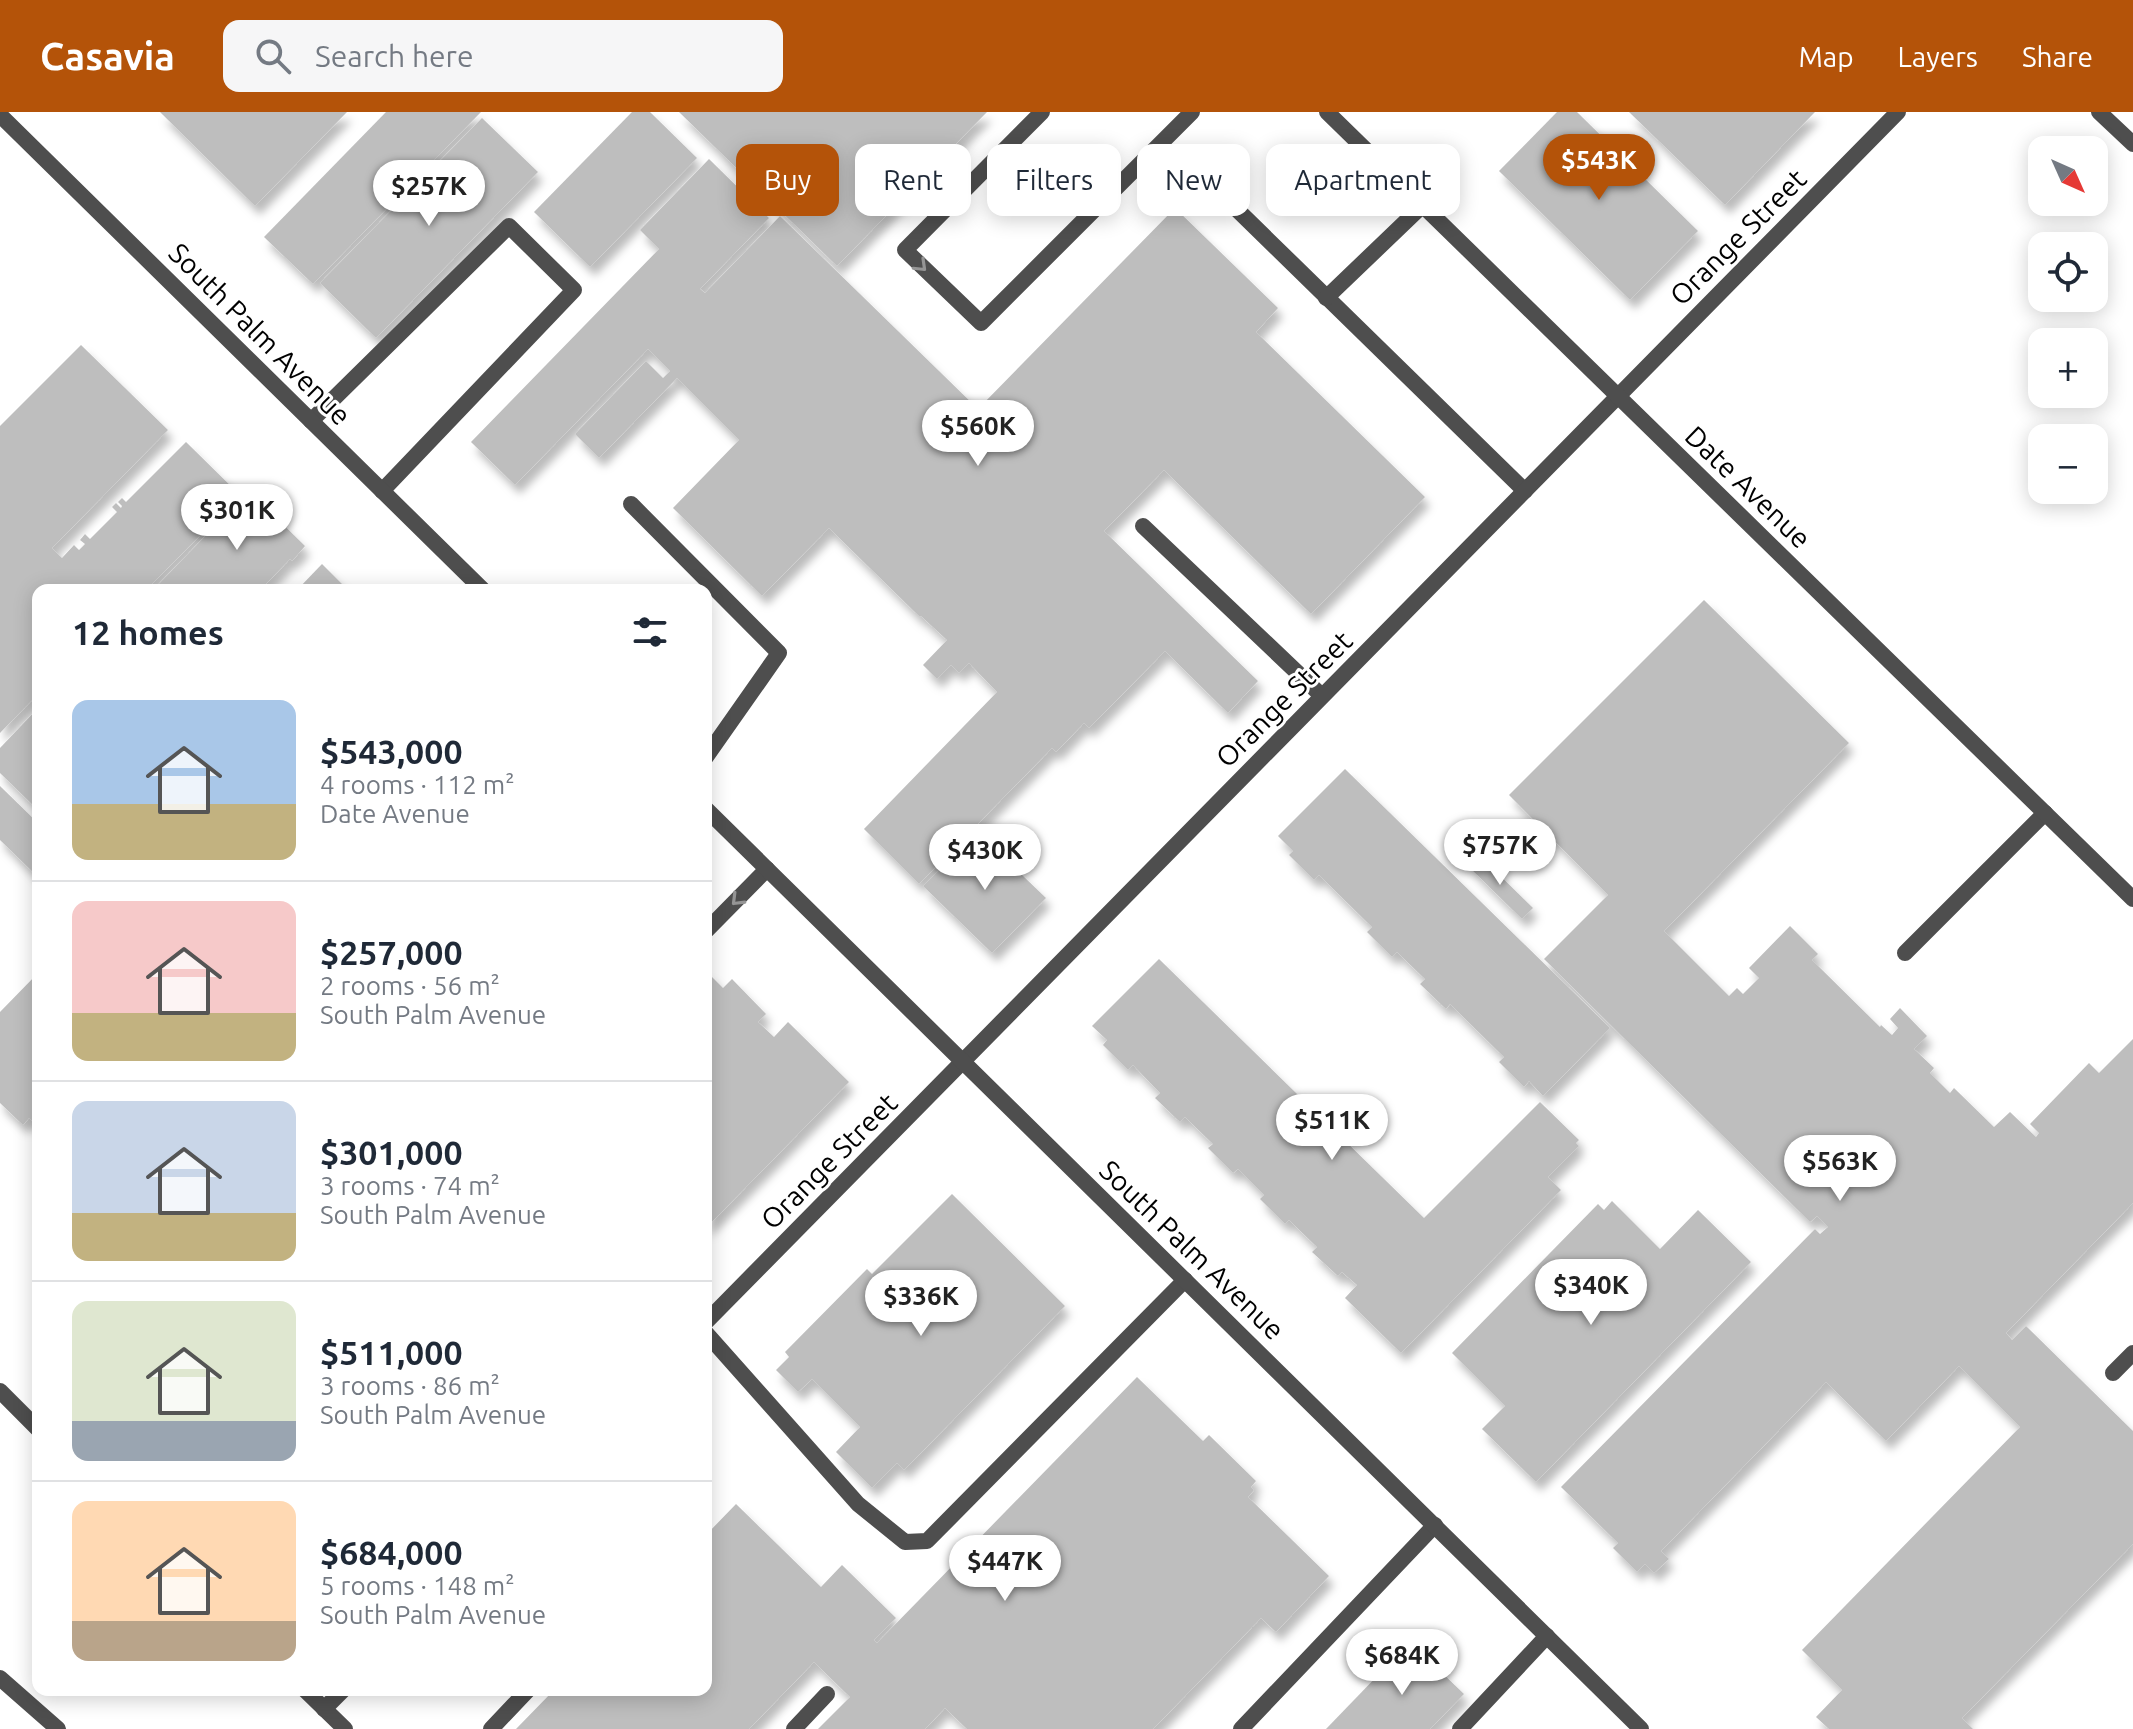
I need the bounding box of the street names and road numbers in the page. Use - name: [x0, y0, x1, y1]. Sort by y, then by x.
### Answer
- street label: Orange Street: [1663, 162, 1812, 311]
- street label: South Palm Avenue: [163, 237, 357, 431]
- street label: Date Avenue: [1680, 419, 1817, 554]
- street label: Orange Street: [1209, 624, 1358, 773]
- street label: Orange Street: [754, 1086, 903, 1235]
- street label: South Palm Avenue: [1094, 1154, 1291, 1345]

